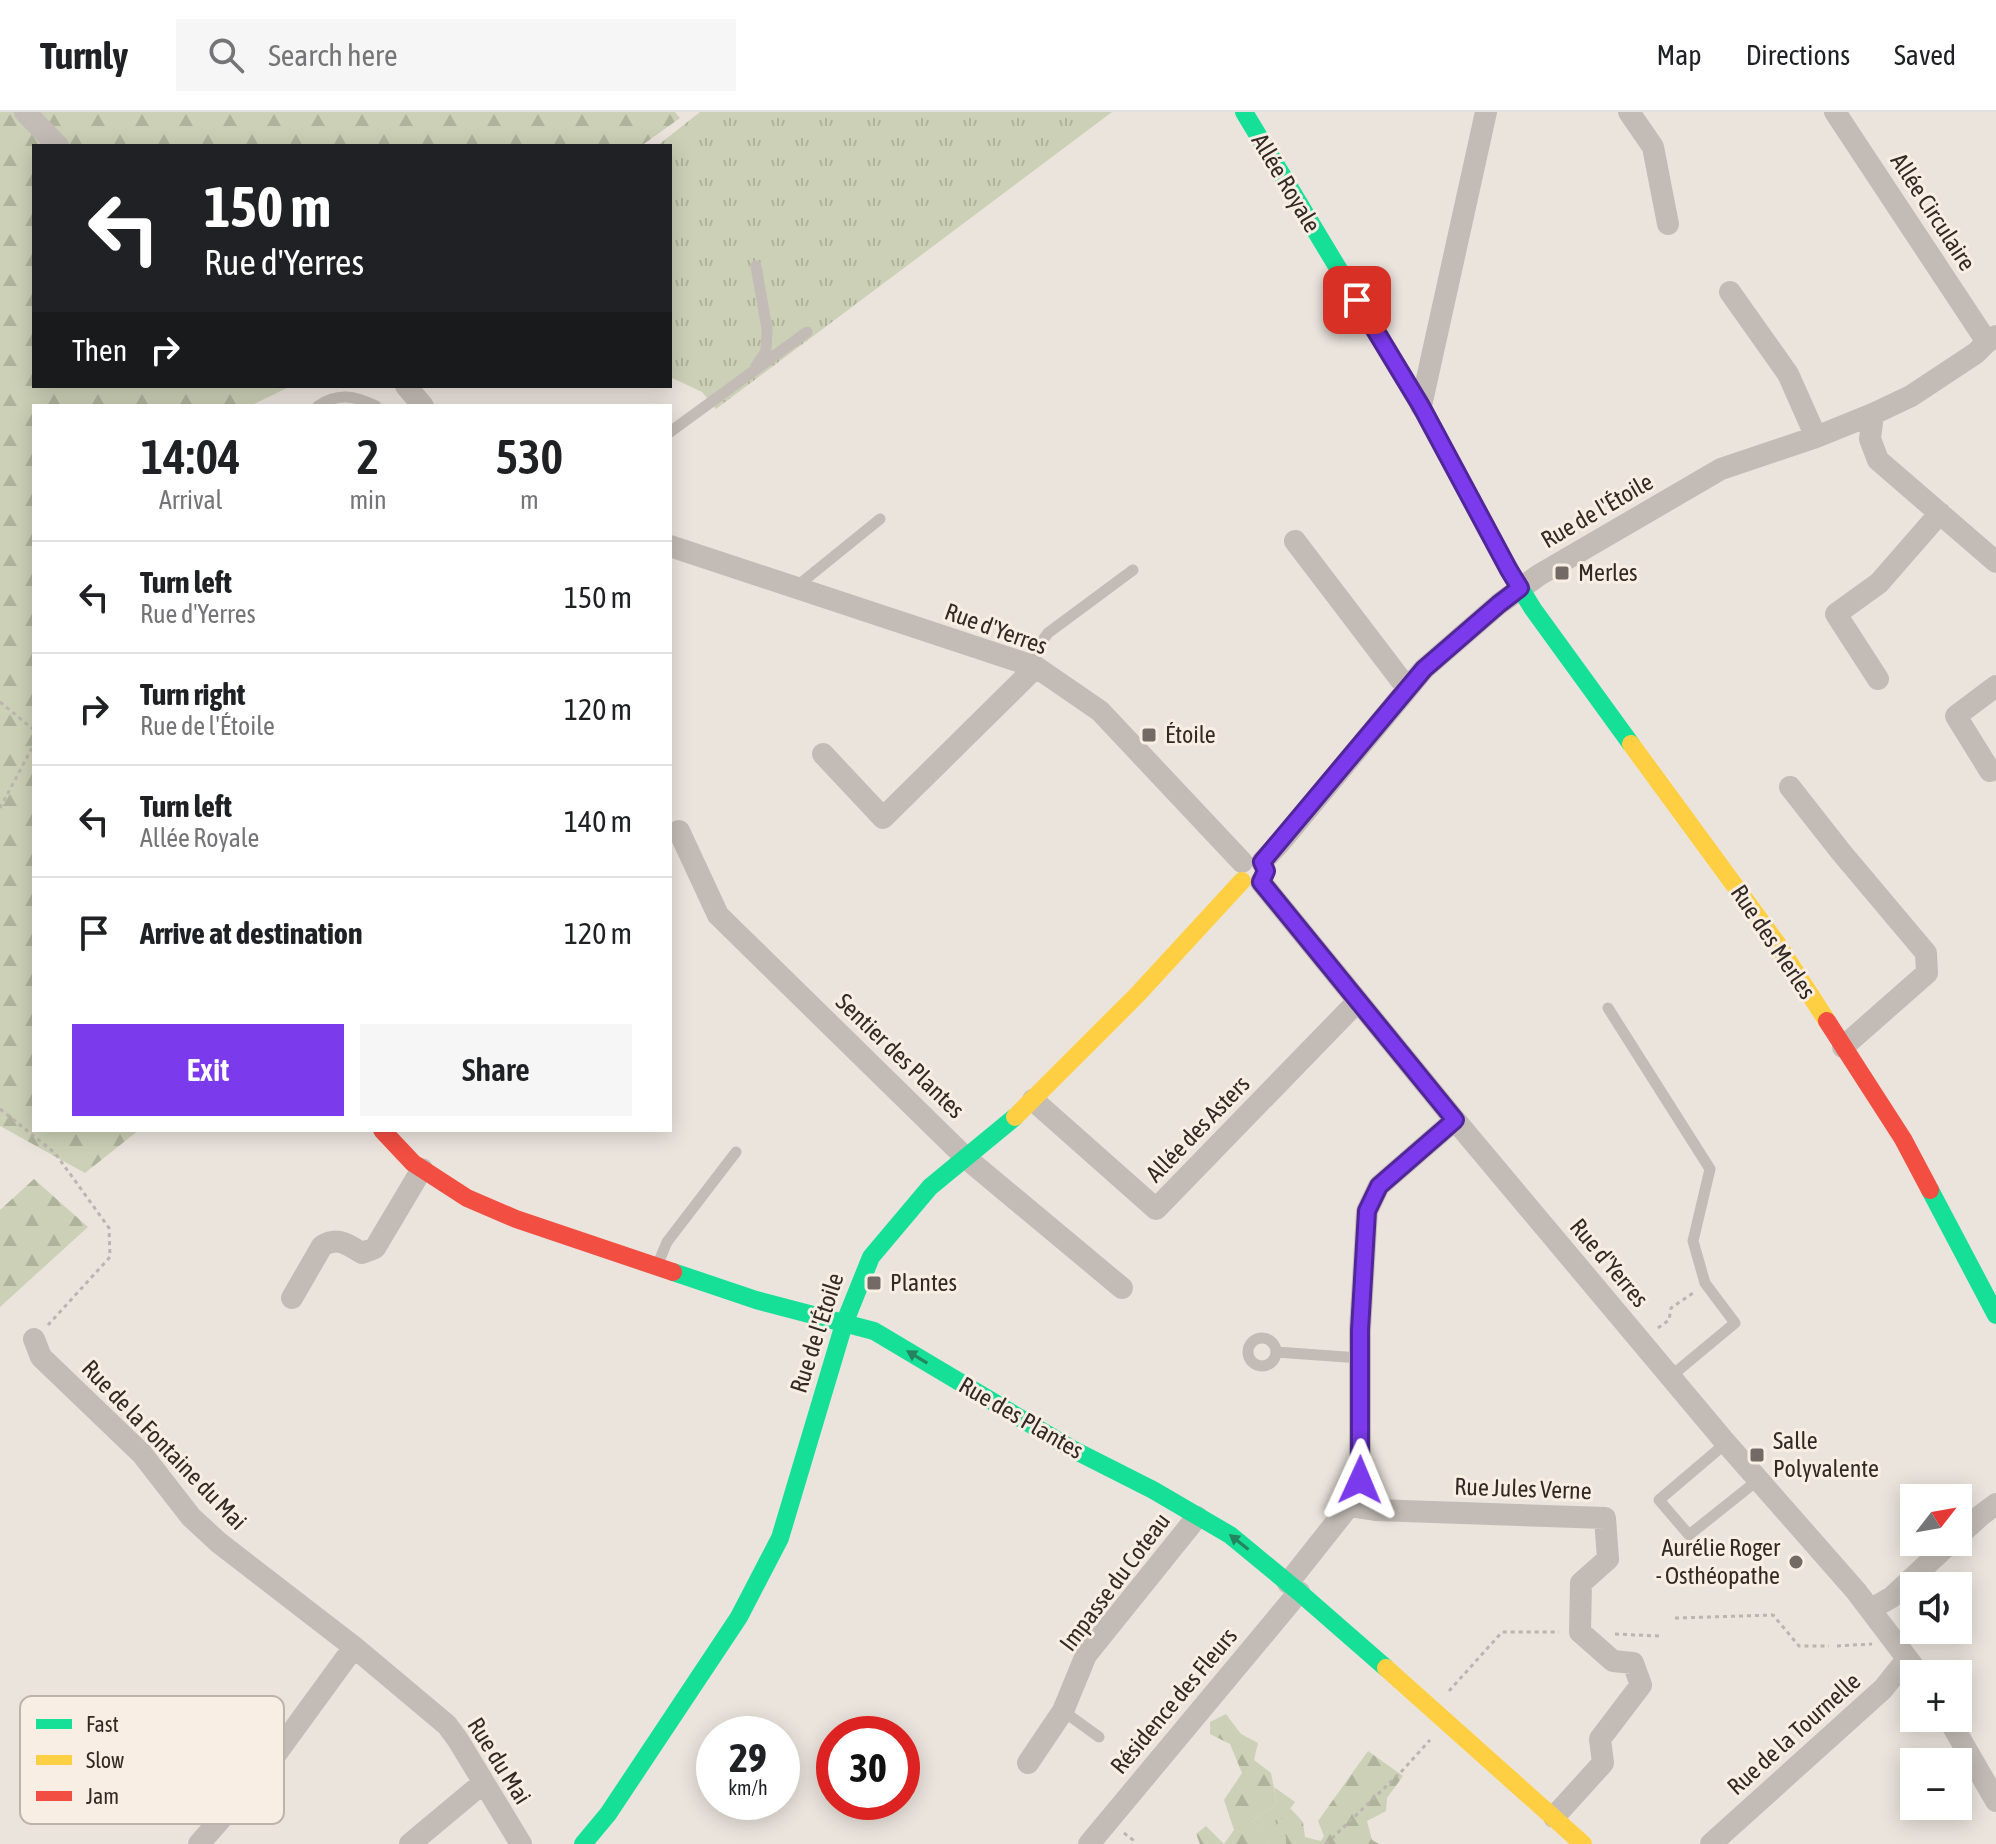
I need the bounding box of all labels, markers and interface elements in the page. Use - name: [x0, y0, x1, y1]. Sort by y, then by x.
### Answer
- search box: [176, 19, 736, 91]
- icon: search: [204, 33, 248, 77]
- text: Turnly: [40, 34, 128, 77]
- text: Search here: [268, 38, 398, 72]
- text: Map: [1657, 39, 1702, 71]
- text: Directions: [1746, 39, 1850, 71]
- text: Saved: [1894, 39, 1956, 71]
- street label: Allée Royale: [1247, 129, 1326, 237]
- street label: Allée Circulaire: [1886, 148, 1981, 275]
- text: 150 m: [204, 175, 331, 239]
- icon: left: [72, 176, 176, 280]
- text: Rue d'Yerres: [204, 241, 364, 283]
- pin: [1323, 266, 1391, 334]
- icon: arrive: [1335, 278, 1379, 322]
- icon: right: [143, 328, 187, 372]
- text: Then: [72, 333, 127, 367]
- text: 14:04: [141, 429, 241, 484]
- text: 2: [357, 429, 379, 484]
- text: 530: [496, 429, 563, 484]
- street label: Rue de l'Étoile: [1536, 468, 1657, 553]
- text: Arrival: [159, 485, 222, 515]
- text: min: [349, 485, 387, 515]
- text: m: [520, 485, 539, 515]
- place label: Merles: [1578, 559, 1638, 586]
- marker: Merles: [1553, 564, 1571, 582]
- text: Turn left: [140, 565, 232, 599]
- icon: left: [72, 575, 116, 619]
- text: 150 m: [564, 580, 632, 614]
- street label: Rue d'Yerres: [941, 598, 1051, 659]
- text: Rue d'Yerres: [140, 599, 256, 629]
- text: Turn right: [140, 677, 246, 711]
- icon: right: [72, 687, 116, 731]
- text: 120 m: [564, 692, 632, 726]
- text: Rue de l'Étoile: [140, 711, 275, 741]
- place label: Étoile: [1165, 721, 1216, 748]
- marker: Étoile: [1140, 726, 1158, 744]
- text: Turn left: [140, 789, 232, 823]
- icon: left: [72, 799, 116, 843]
- text: 140 m: [564, 804, 632, 838]
- text: Allée Royale: [140, 823, 259, 853]
- street label: Rue des Merles: [1725, 880, 1821, 1004]
- icon: arrive: [72, 911, 116, 955]
- text: Arrive at destination: [140, 916, 362, 950]
- text: 120 m: [564, 916, 632, 950]
- street label: Sentier des Plantes: [831, 988, 970, 1123]
- button: Exit: [72, 1024, 344, 1116]
- button: Share: [360, 1024, 632, 1116]
- street label: Allée des Asters: [1140, 1070, 1255, 1187]
- street label: Rue d'Yerres: [1565, 1213, 1654, 1312]
- place label: Plantes: [890, 1269, 957, 1296]
- street label: Rue de l'Étoile: [784, 1270, 849, 1396]
- marker: Plantes: [865, 1274, 883, 1292]
- one-way arrow: [906, 1350, 928, 1364]
- street label: Rue de la Fontaine du Mai: [77, 1354, 252, 1535]
- street label: Rue des Plantes: [954, 1371, 1088, 1464]
- place label: Salle Polyvalente: [1773, 1427, 1879, 1482]
- position arrow: [1318, 1438, 1402, 1522]
- marker: Salle Polyvalente: [1748, 1446, 1766, 1464]
- street label: Rue Jules Verne: [1454, 1473, 1592, 1504]
- north arrow: [1900, 1484, 1972, 1556]
- map controls: [1900, 1484, 1972, 1820]
- street label: Impasse du Coteau: [1054, 1507, 1175, 1656]
- place label: Aurélie Roger - Osthéopathe: [1656, 1534, 1781, 1589]
- one-way arrow: [1229, 1535, 1249, 1551]
- marker: Aurélie Roger - Osthéopathe: [1787, 1553, 1805, 1571]
- button: sound: [1900, 1572, 1972, 1644]
- street label: Résidence des Fleurs: [1105, 1622, 1242, 1779]
- button: +: [1900, 1660, 1972, 1732]
- street label: Rue de la Tournelle: [1722, 1667, 1866, 1800]
- legend: [20, 1696, 284, 1824]
- text: Fast: [86, 1711, 119, 1737]
- street label: Rue du Mai: [462, 1713, 537, 1809]
- speed limit sign: 30: [816, 1716, 920, 1820]
- text: 29: [729, 1735, 767, 1780]
- text: Slow: [86, 1747, 124, 1773]
- button: −: [1900, 1748, 1972, 1820]
- text: km/h: [728, 1776, 768, 1799]
- text: Jam: [86, 1783, 119, 1809]

